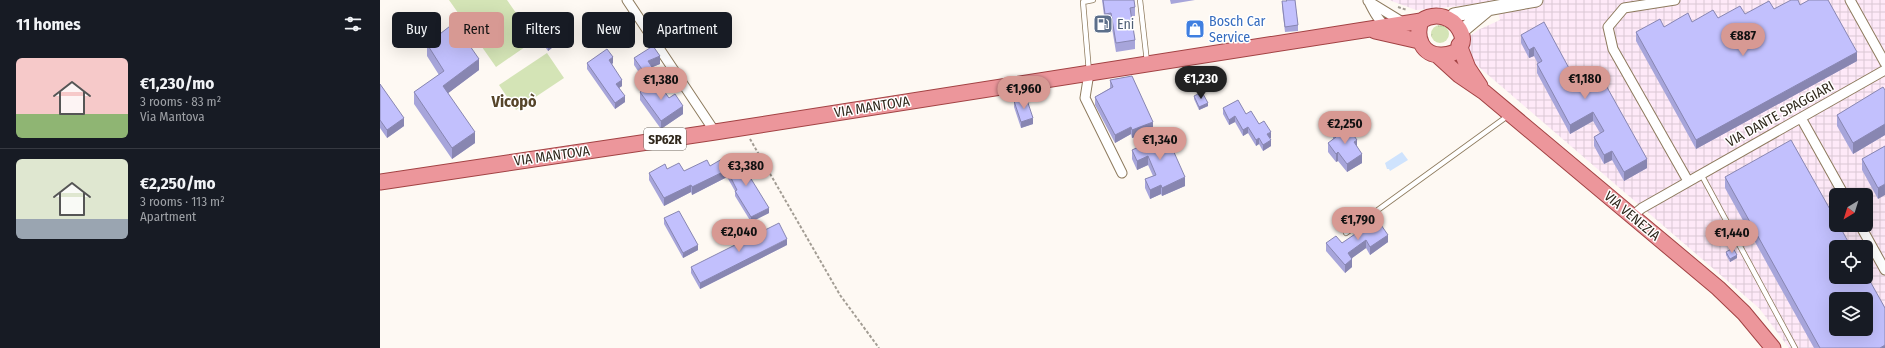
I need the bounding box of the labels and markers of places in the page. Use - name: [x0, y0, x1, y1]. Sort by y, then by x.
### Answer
- fuel station icon: Eni: [1092, 13, 1114, 35]
- place label: Bosch Car Service: [1209, 13, 1265, 46]
- place label: Eni: [1117, 16, 1134, 33]
- shop icon: Bosch Car Service: [1184, 18, 1206, 40]
- pin: €887: [1719, 23, 1767, 57]
- pin: €1,230: [1168, 66, 1234, 100]
- pin: €1,180: [1552, 66, 1618, 100]
- pin: €1,380: [628, 67, 694, 101]
- pin: €1,960: [991, 76, 1057, 110]
- pin: €2,250: [1312, 111, 1378, 145]
- pin: €1,340: [1127, 127, 1193, 161]
- pin: €3,380: [713, 153, 779, 187]
- pin: €1,790: [1325, 207, 1391, 241]
- pin: €2,040: [706, 219, 772, 253]
- pin: €1,440: [1699, 220, 1765, 254]

